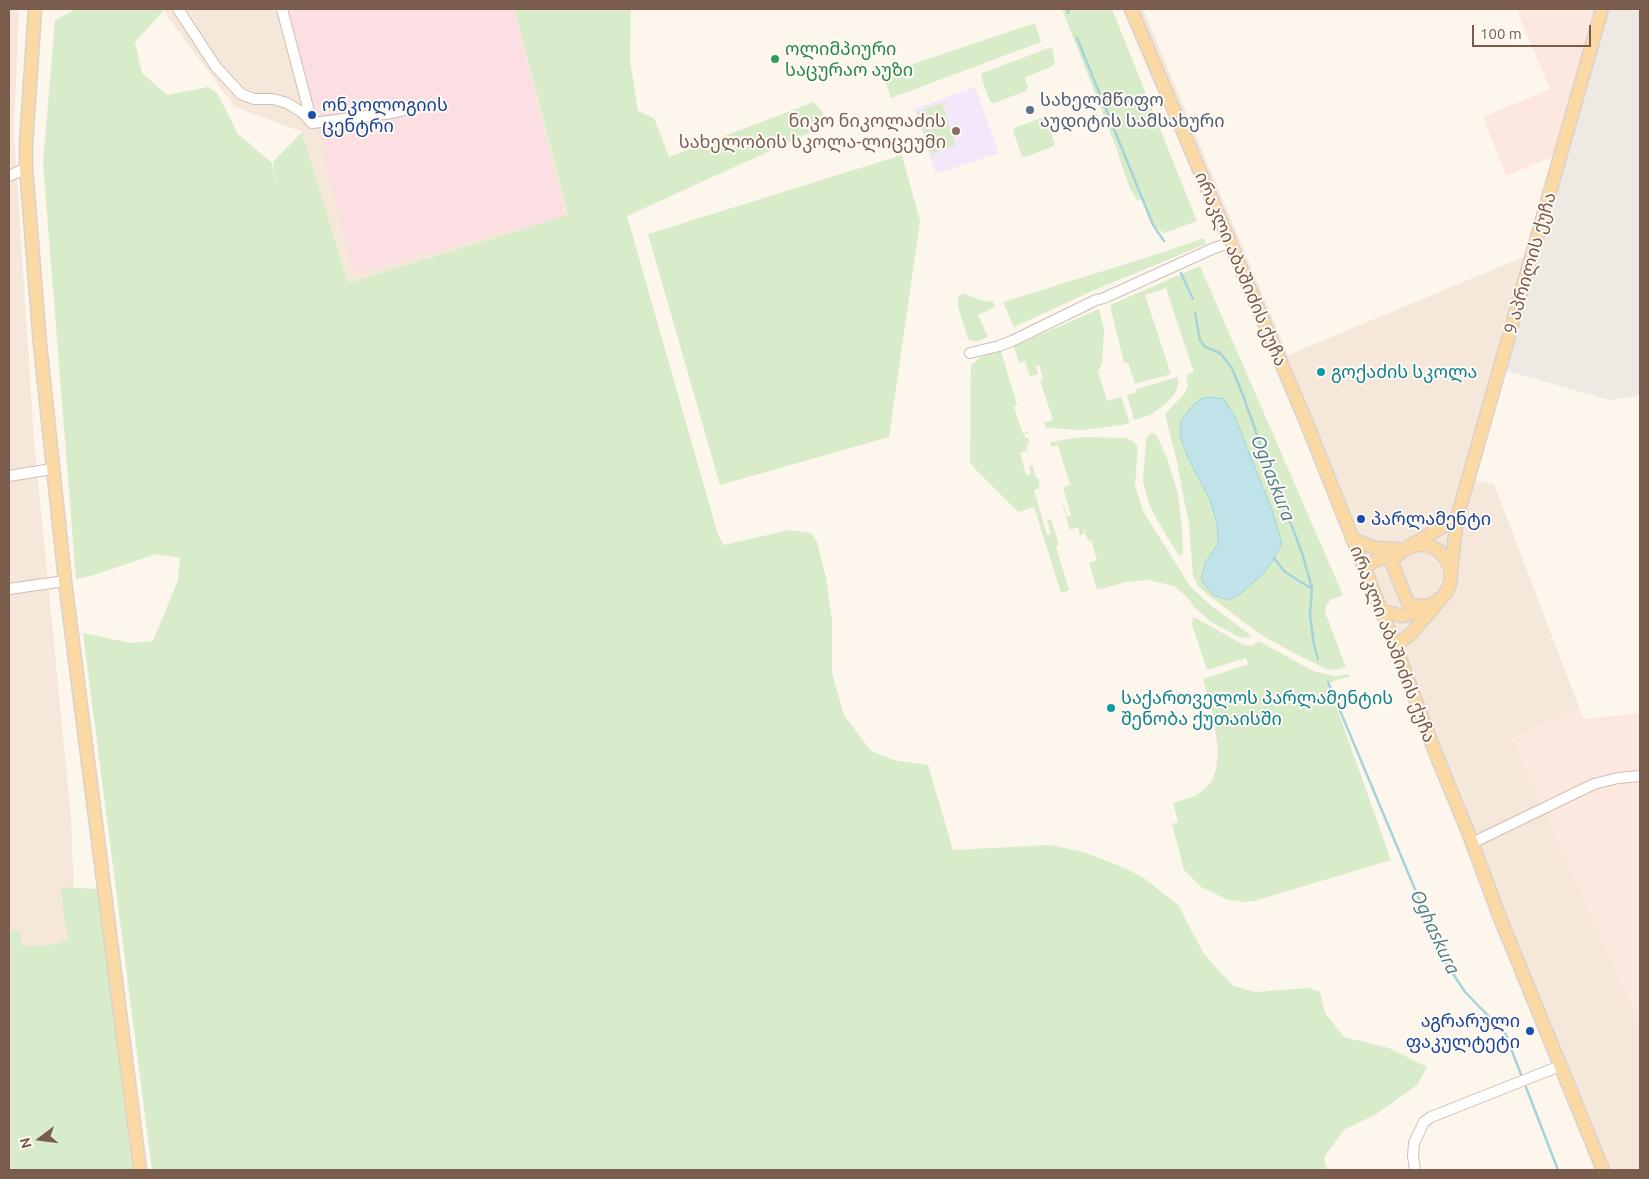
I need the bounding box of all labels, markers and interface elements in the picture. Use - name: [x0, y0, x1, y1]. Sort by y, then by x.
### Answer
- scale bar: [1474, 15, 1593, 47]
- text: 100 m: [1480, 25, 1522, 42]
- place label: ოლიმპიური საცურაო აუზი: [785, 38, 913, 80]
- marker: ოლიმპიური საცურაო აუზი: [769, 53, 781, 65]
- place label: სახელმწიფო აუდიტის სამსახური: [1040, 89, 1225, 132]
- place label: ონკოლოგიის ცენტრი: [322, 94, 448, 136]
- marker: სახელმწიფო აუდიტის სამსახური: [1024, 104, 1036, 116]
- marker: ონკოლოგიის ცენტრი: [306, 109, 318, 121]
- place label: ნიკო ნიკოლაძის სახელობის სკოლა-ლიცეუმი: [679, 110, 946, 152]
- marker: ნიკო ნიკოლაძის სახელობის სკოლა-ლიცეუმი: [950, 125, 962, 137]
- street label: ირაკლი აბაშიძის ქუჩა: [1190, 169, 1292, 369]
- street label: 9 აპრილის ქუჩა: [1499, 190, 1561, 336]
- place label: გოქაძის სკოლა: [1331, 361, 1477, 383]
- marker: გოქაძის სკოლა: [1315, 366, 1327, 378]
- water label: Oghaskura: [1246, 432, 1300, 524]
- place label: პარლამენტი: [1371, 508, 1491, 530]
- marker: პარლამენტი: [1355, 513, 1367, 525]
- street label: ირაკლი აბაშიძის ქუჩა: [1345, 543, 1441, 745]
- place label: საქართველოს პარლამენტის შენობა ქუთაისში: [1121, 687, 1393, 730]
- marker: საქართველოს პარლამენტის შენობა ქუთაისში: [1105, 702, 1117, 714]
- water label: Oghaskura: [1405, 886, 1465, 978]
- place label: აგრარული ფაკულტეტი: [1406, 1010, 1520, 1052]
- marker: აგრარული ფაკულტეტი: [1524, 1025, 1536, 1037]
- north arrow: [15, 1114, 65, 1164]
- text: N: [16, 1136, 35, 1150]

